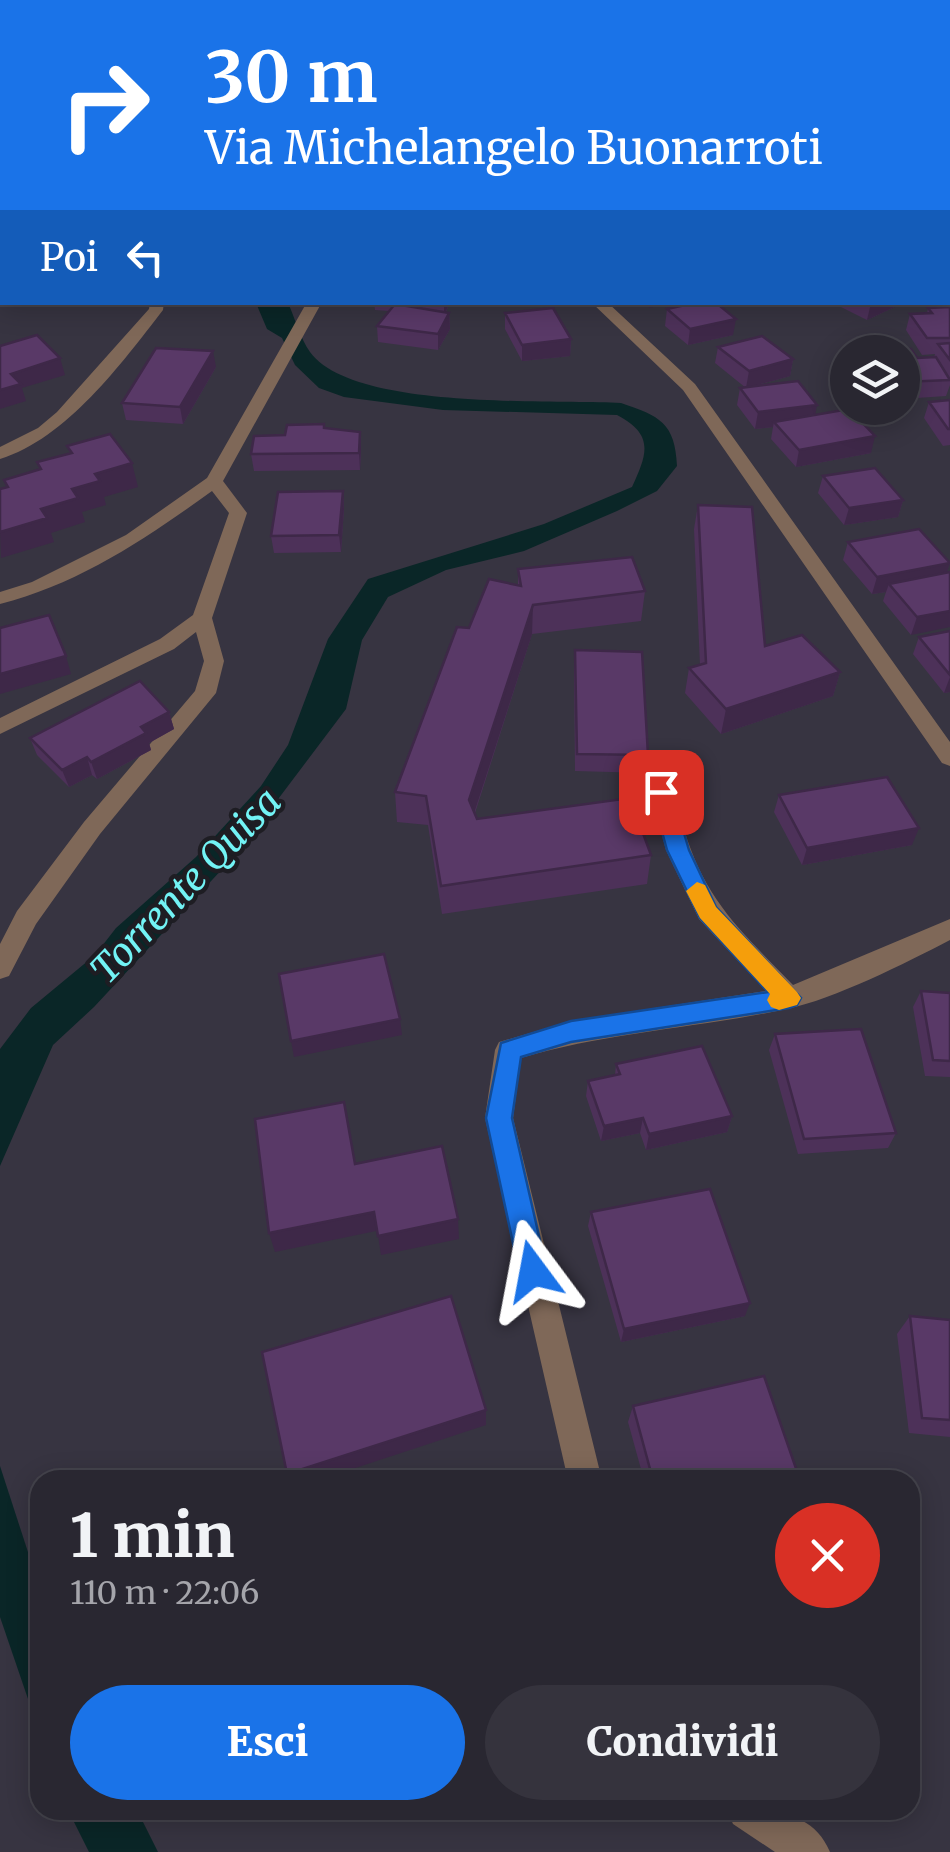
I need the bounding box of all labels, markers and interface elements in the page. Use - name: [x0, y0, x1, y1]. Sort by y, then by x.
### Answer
- text: 30 m: [205, 33, 378, 121]
- icon: right: [40, 40, 170, 170]
- text: Via Michelangelo Buonarroti: [205, 120, 823, 176]
- icon: left: [118, 230, 173, 285]
- text: Poi: [40, 234, 98, 281]
- map controls: [830, 335, 920, 425]
- button: layers: [830, 335, 920, 425]
- pin: [619, 750, 704, 835]
- icon: arrive: [634, 765, 689, 820]
- water label: Torrente Quisa: [81, 778, 291, 993]
- position arrow: [481, 1219, 585, 1323]
- text: 1 min: [70, 1498, 234, 1573]
- button: close: [775, 1503, 880, 1608]
- text: 110 m · 22:06: [70, 1573, 259, 1613]
- button: Esci: [70, 1685, 465, 1800]
- button: Condividi: [485, 1685, 880, 1800]

